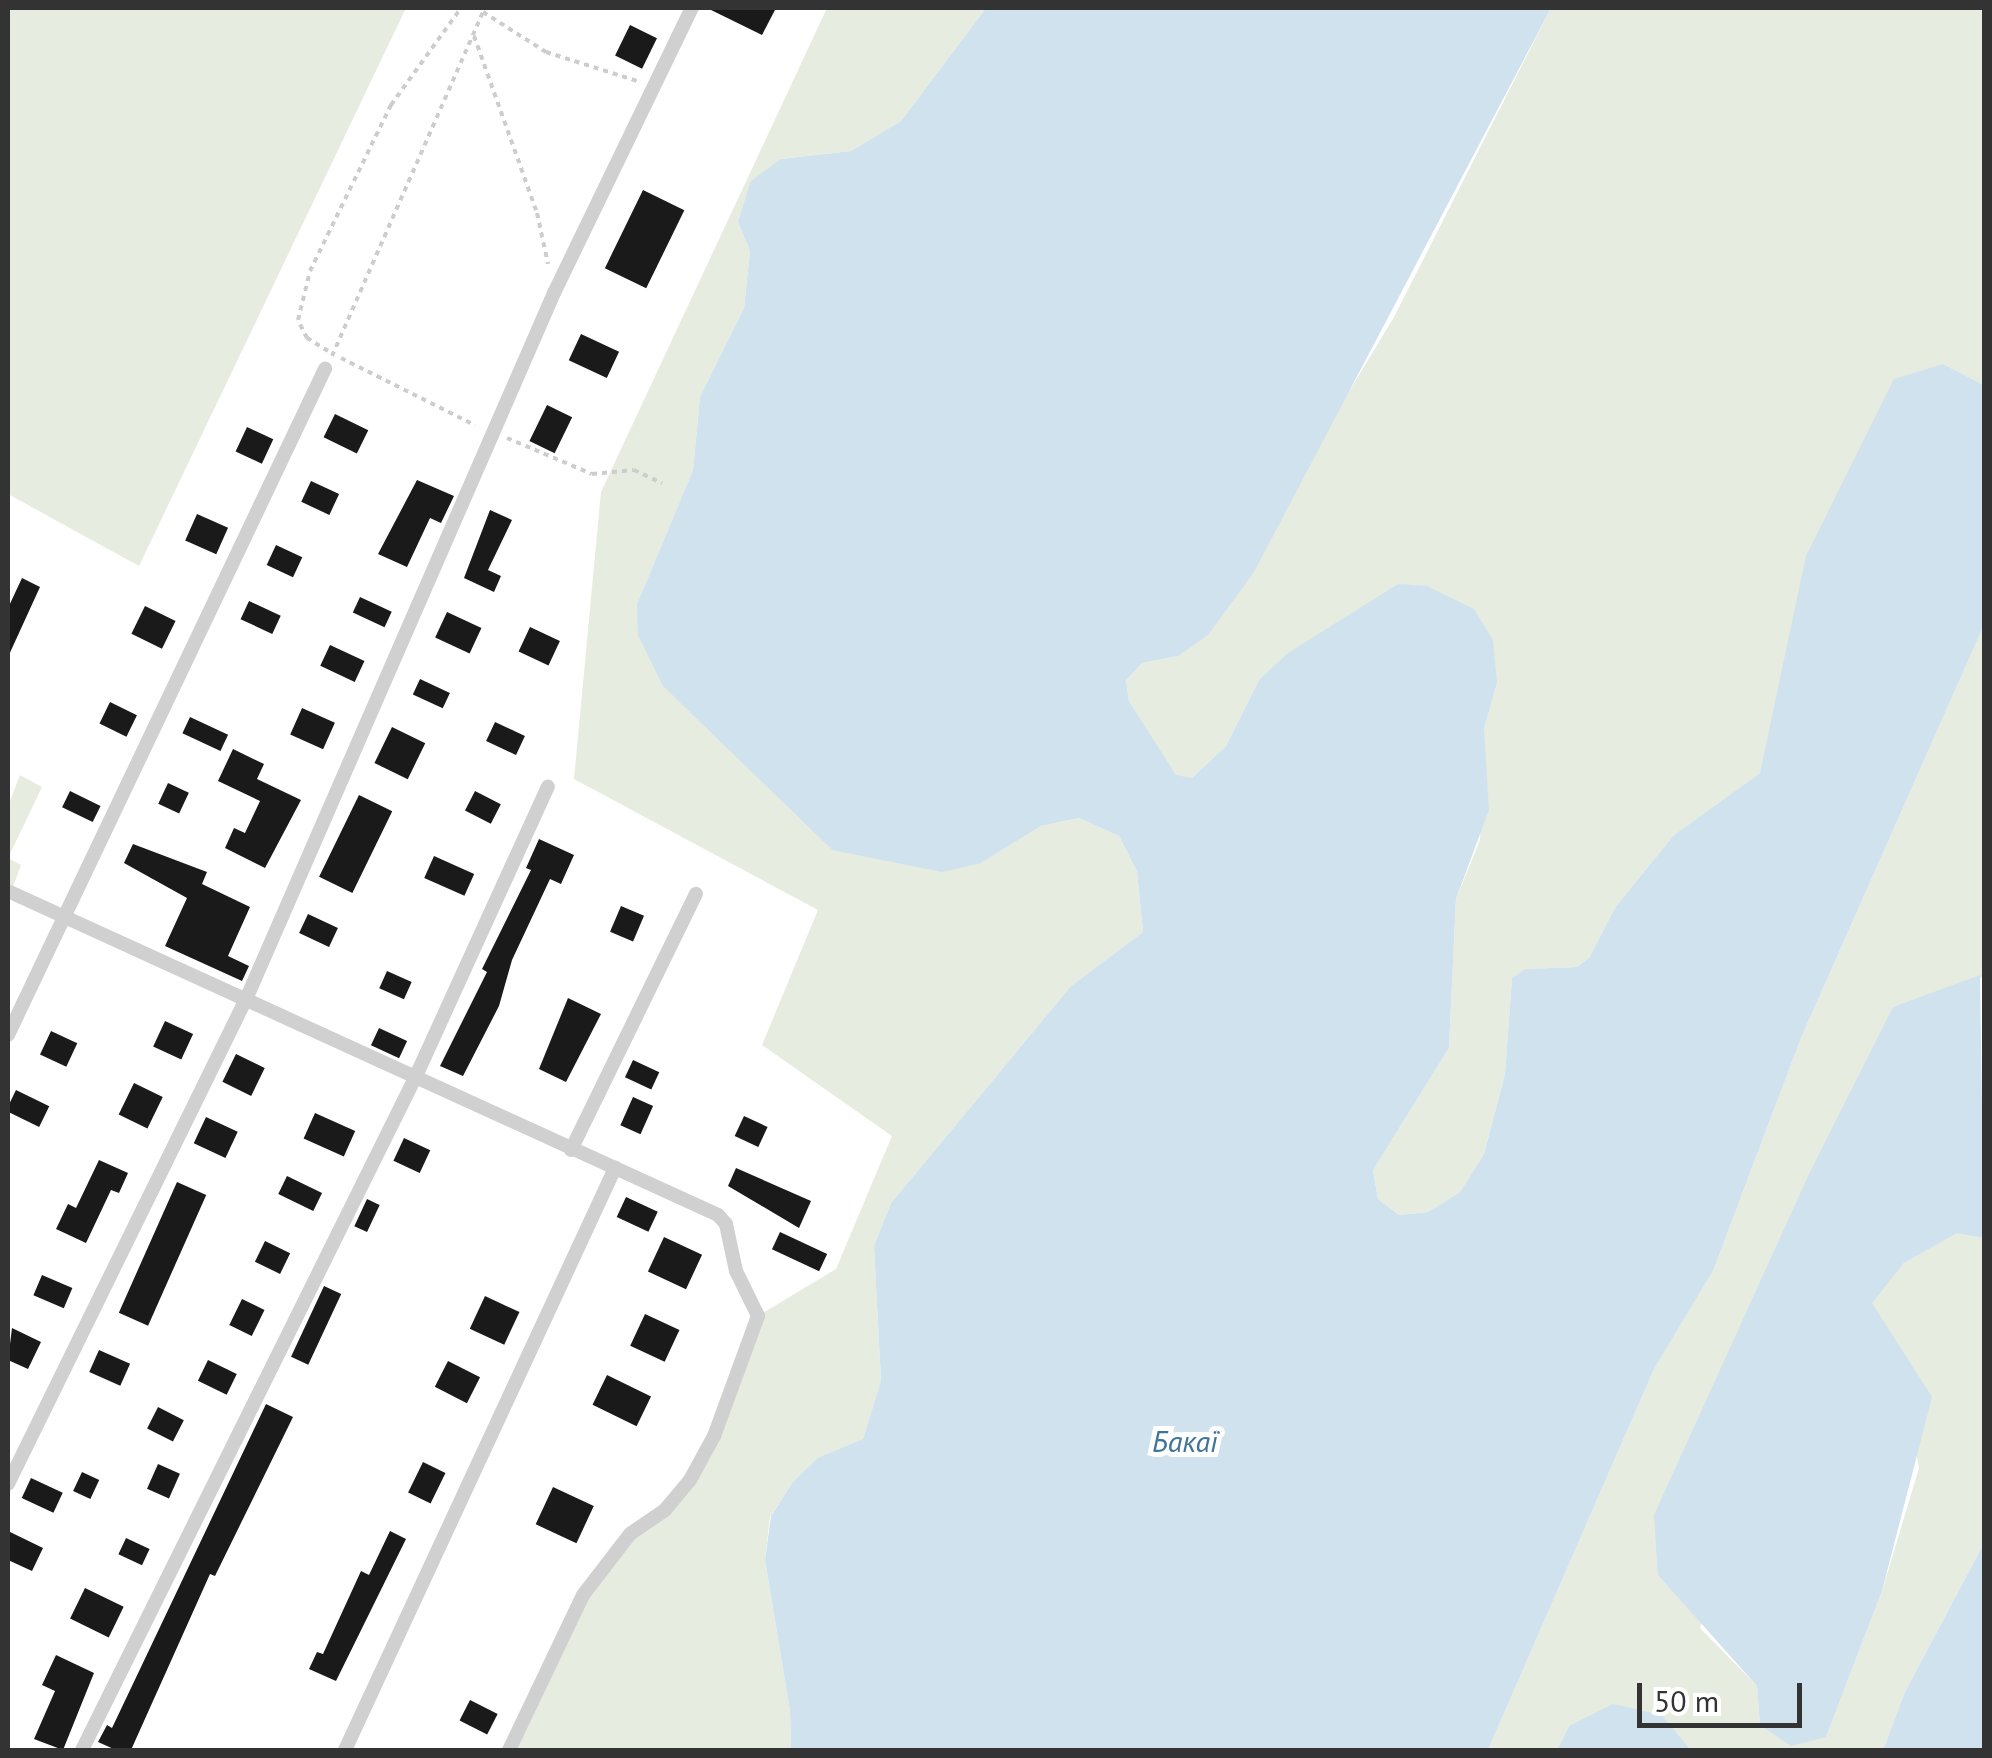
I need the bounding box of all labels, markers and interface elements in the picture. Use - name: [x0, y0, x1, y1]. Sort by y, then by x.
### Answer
- water label: Бакаї: [1152, 1423, 1218, 1459]
- scale bar: [1642, 1663, 1807, 1725]
- text: 50 m: [1654, 1681, 1719, 1720]

